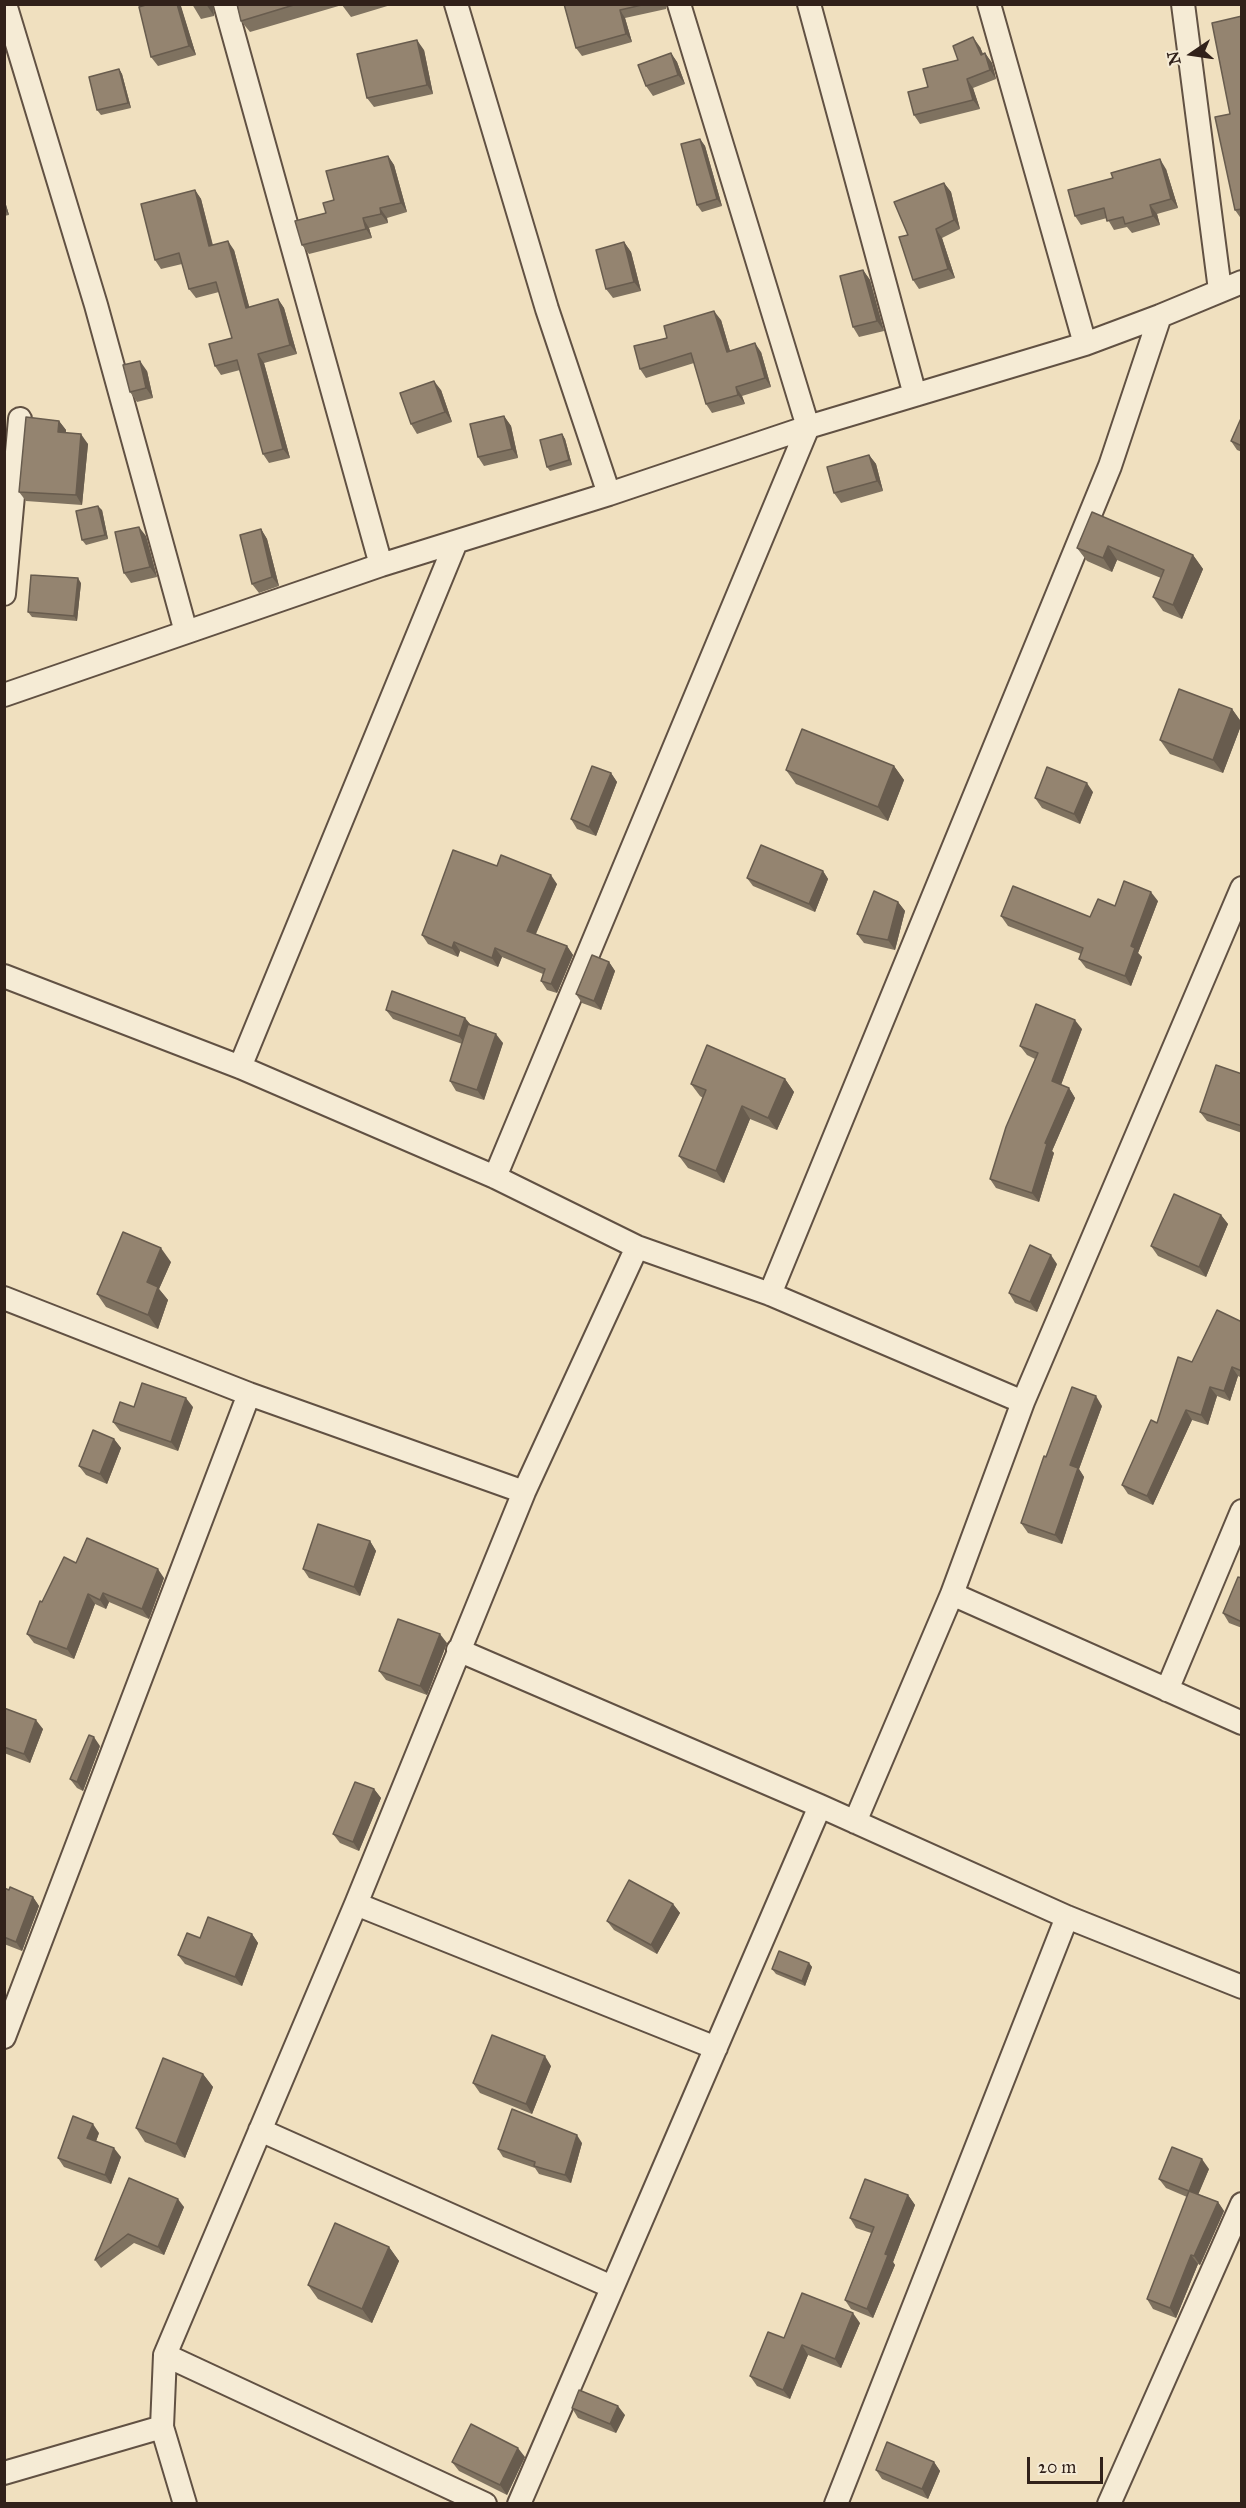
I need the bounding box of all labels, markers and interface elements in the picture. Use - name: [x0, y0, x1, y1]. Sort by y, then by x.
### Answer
- north arrow: [1162, 24, 1222, 84]
- text: N: [1163, 49, 1185, 67]
- scale bar: [1030, 2445, 1106, 2483]
- text: 20 m: [1038, 2456, 1076, 2478]

